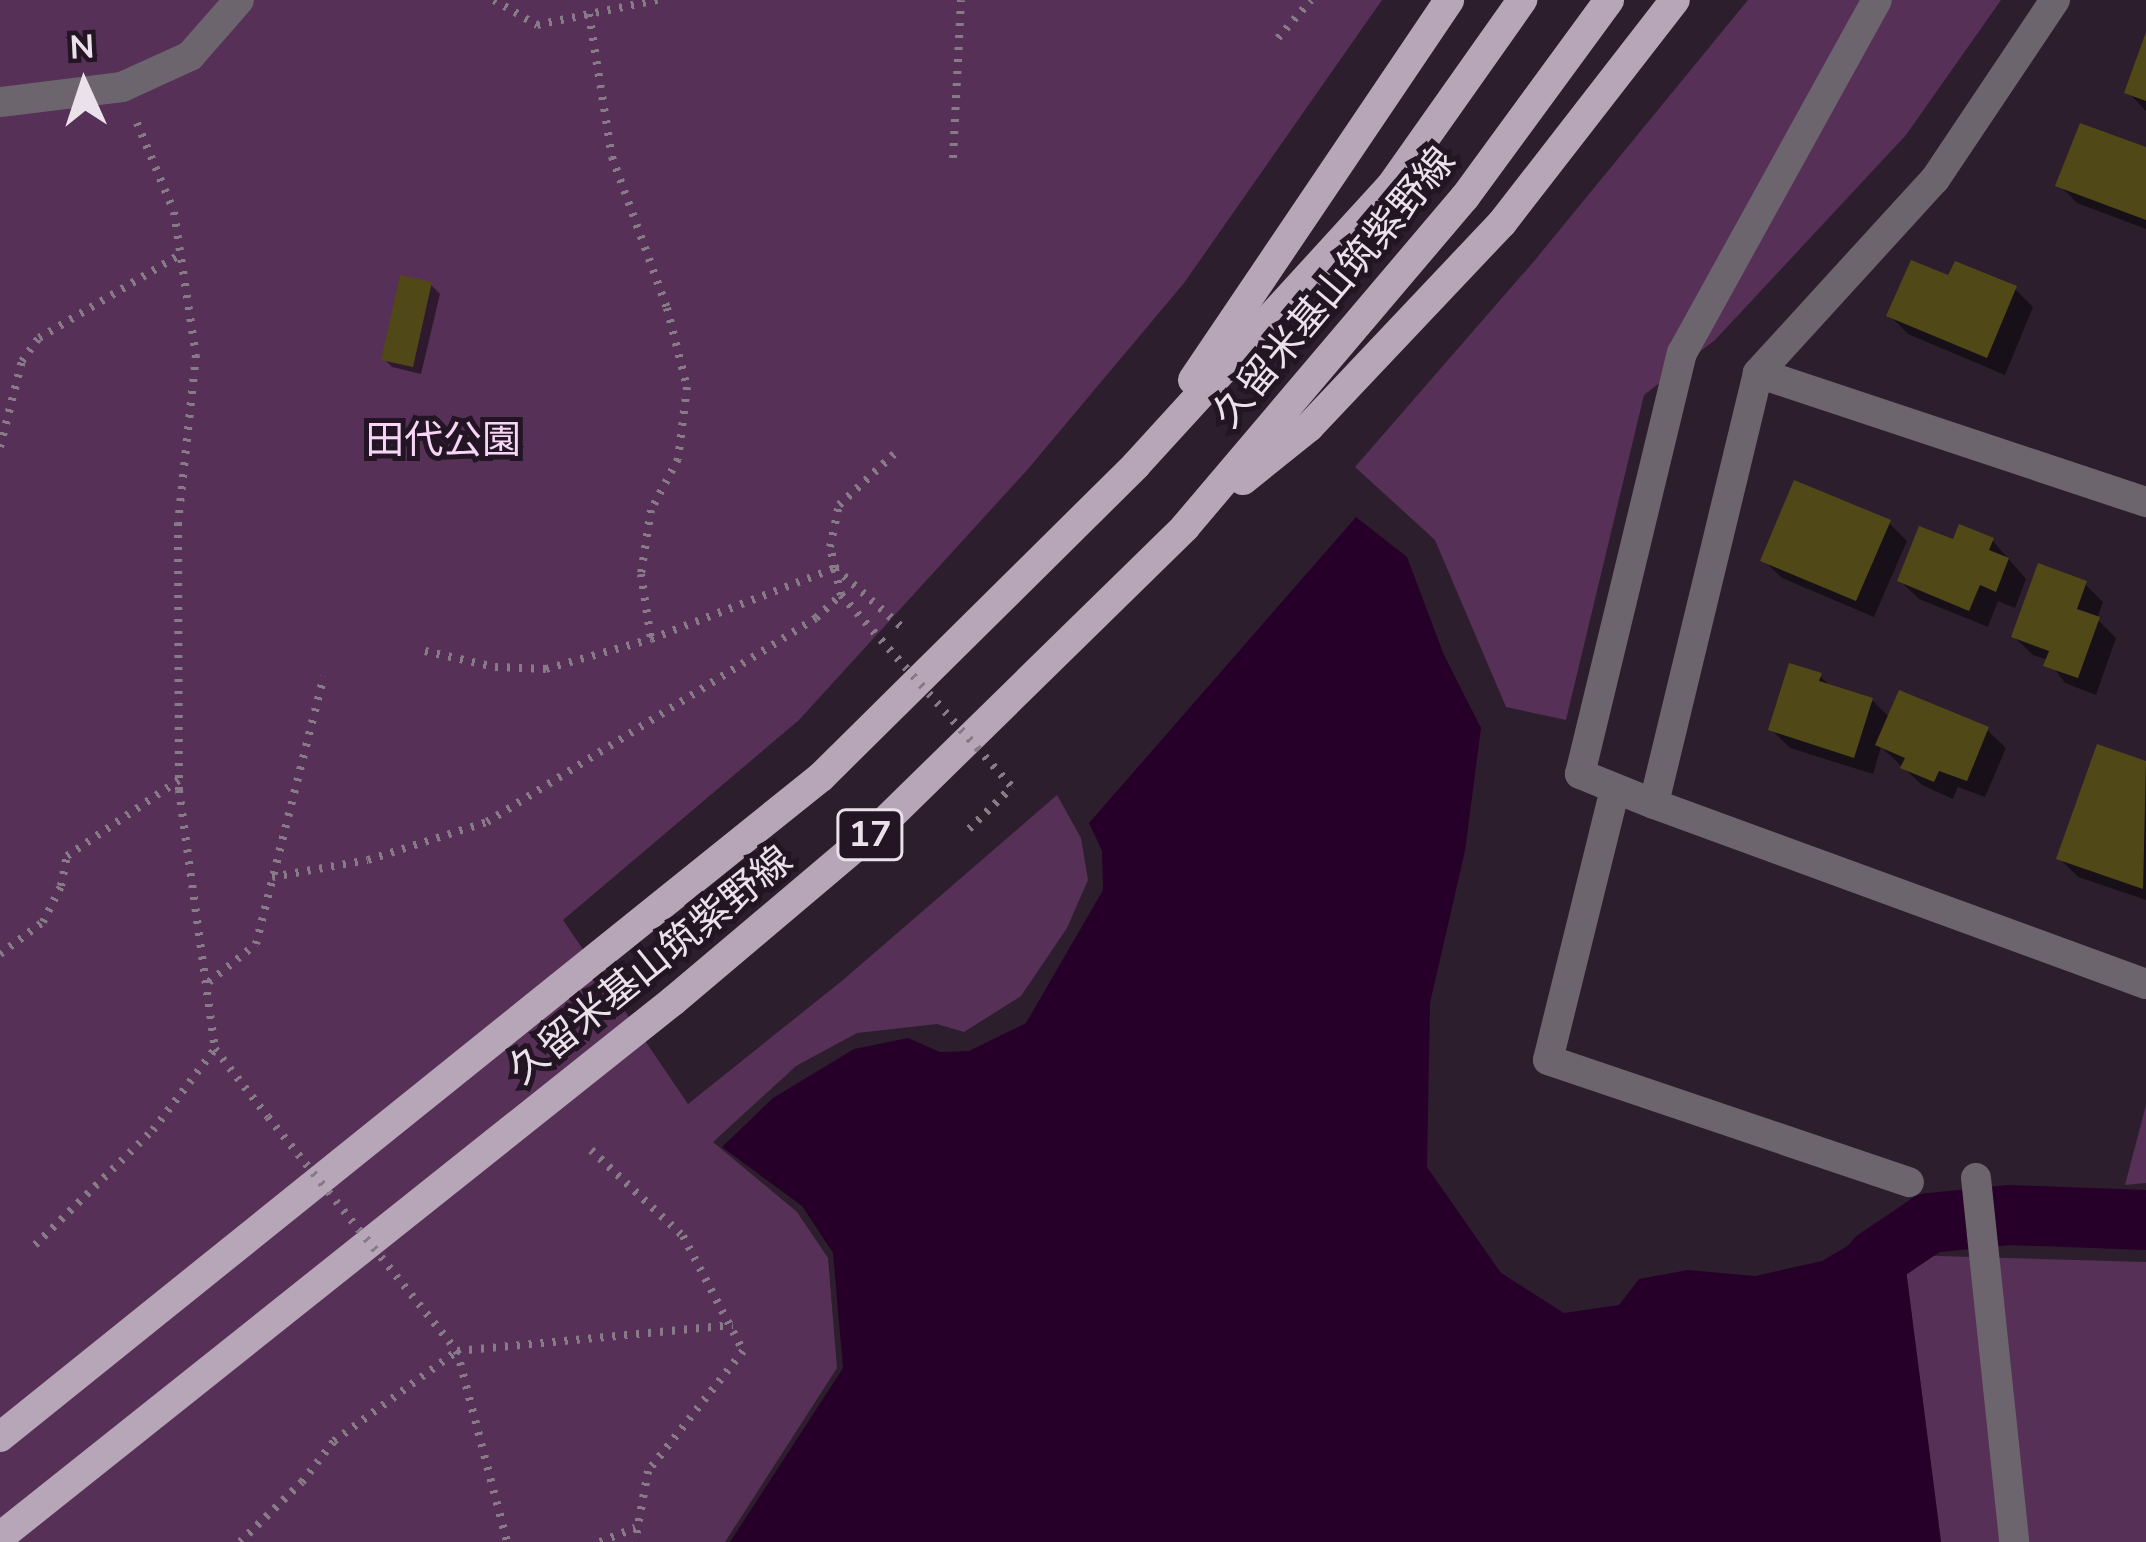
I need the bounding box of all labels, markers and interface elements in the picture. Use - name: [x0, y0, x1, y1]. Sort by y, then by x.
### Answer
- north arrow: [24, 24, 144, 144]
- text: N: [69, 24, 96, 71]
- street label: 久留米基山筑紫野線: [1204, 139, 1466, 437]
- park label: 田代公園: [365, 418, 521, 464]
- road number: 17: [834, 805, 906, 865]
- street label: 久留米基山筑紫野線: [500, 837, 802, 1095]

